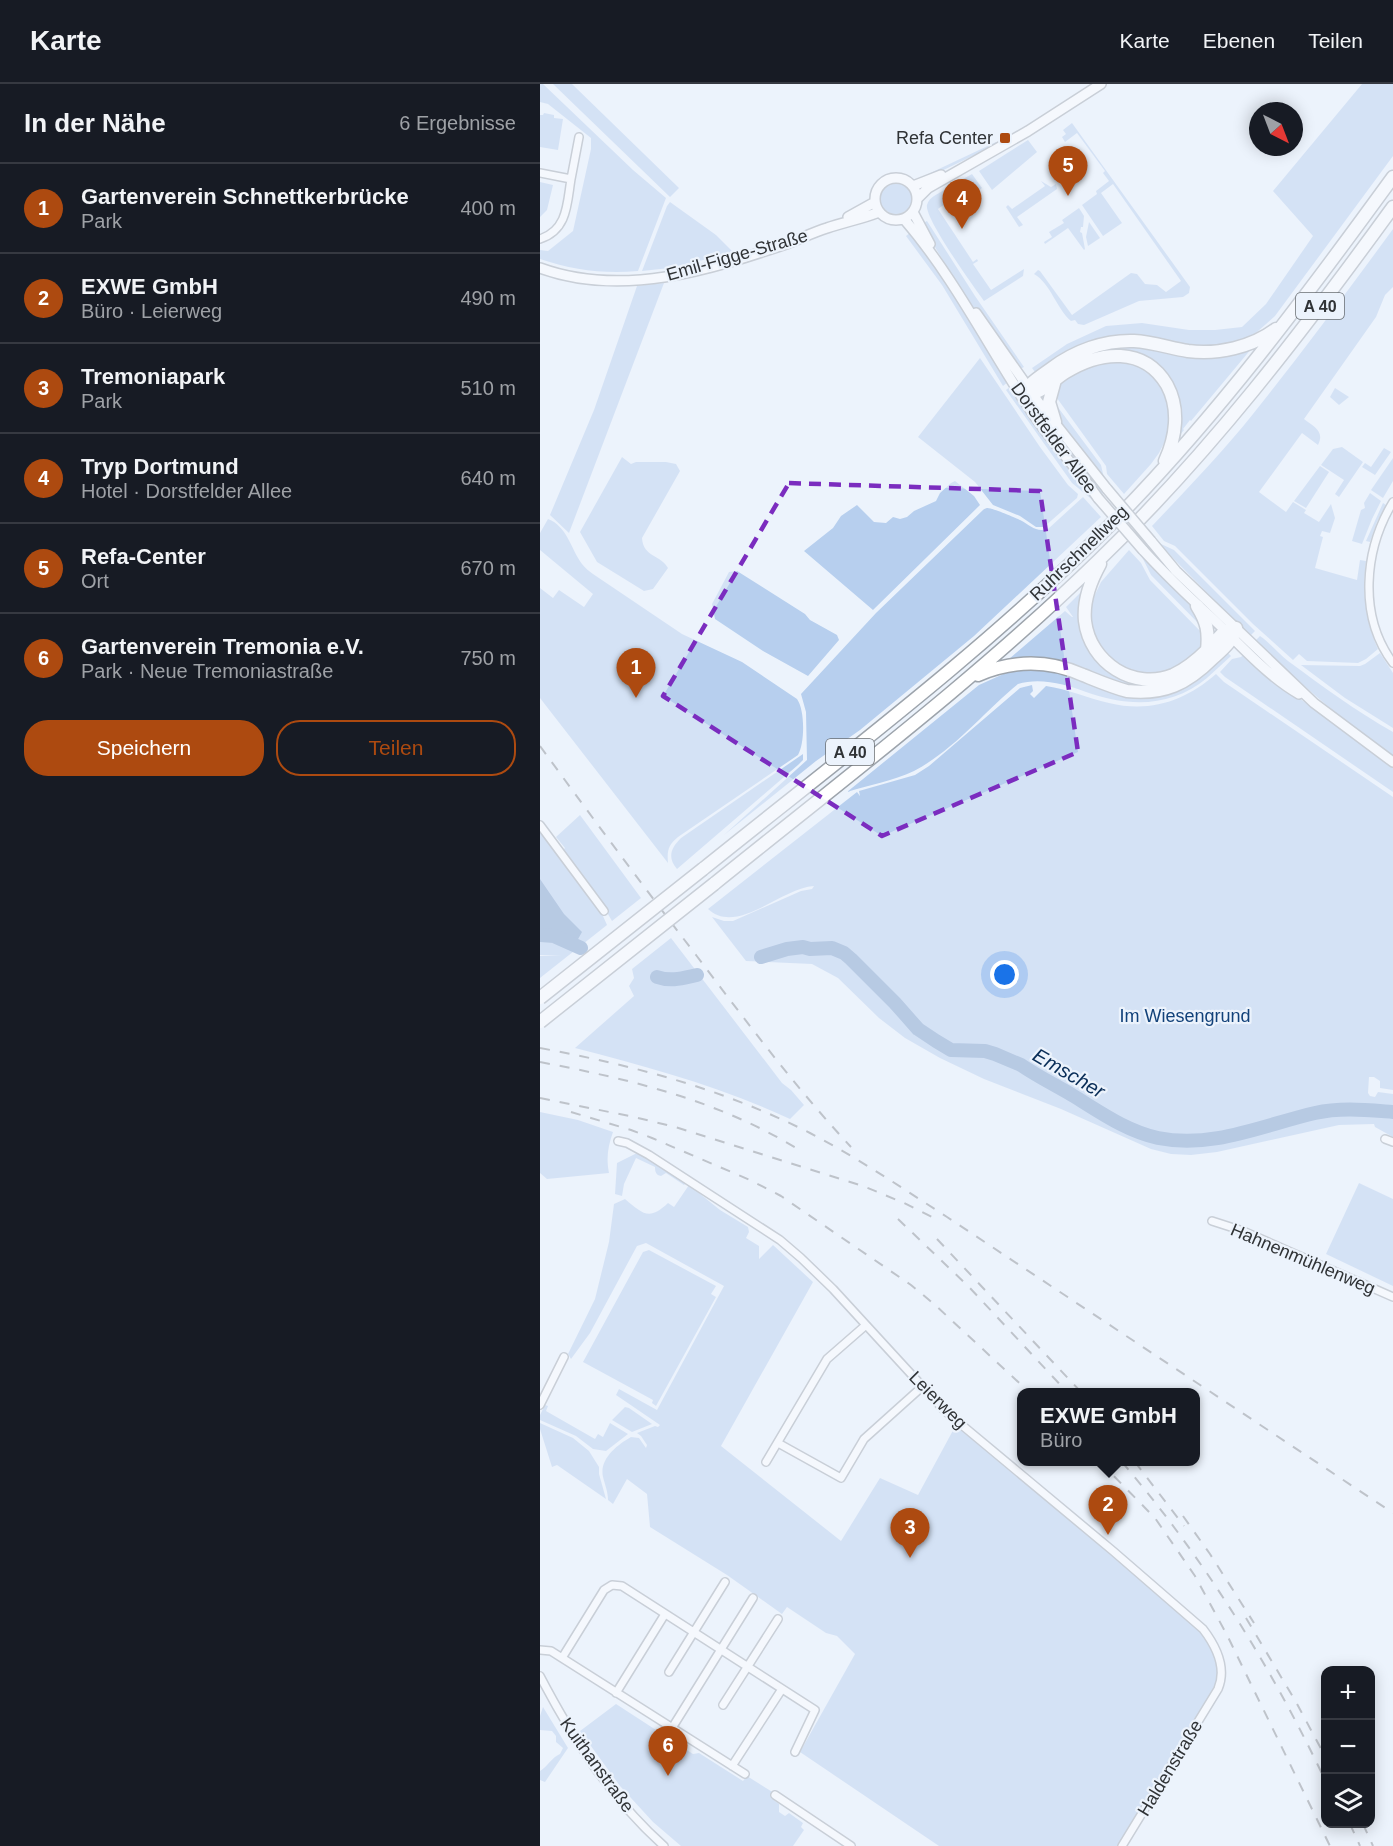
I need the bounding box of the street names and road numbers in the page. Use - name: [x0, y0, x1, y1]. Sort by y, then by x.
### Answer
- street label: Emil-Figge-Straße: [664, 225, 810, 285]
- road number: A 40: [1296, 293, 1344, 319]
- street label: Dorstfelder Allee: [1007, 379, 1101, 497]
- street label: Ruhrschnellweg: [1026, 501, 1132, 605]
- road number: A 40: [826, 739, 874, 765]
- street label: Hahnenmühlenweg: [1228, 1219, 1378, 1299]
- street label: Leierweg: [905, 1367, 971, 1433]
- street label: Kuithanstraße: [556, 1714, 638, 1816]
- street label: Haldenstraße: [1134, 1717, 1206, 1819]

